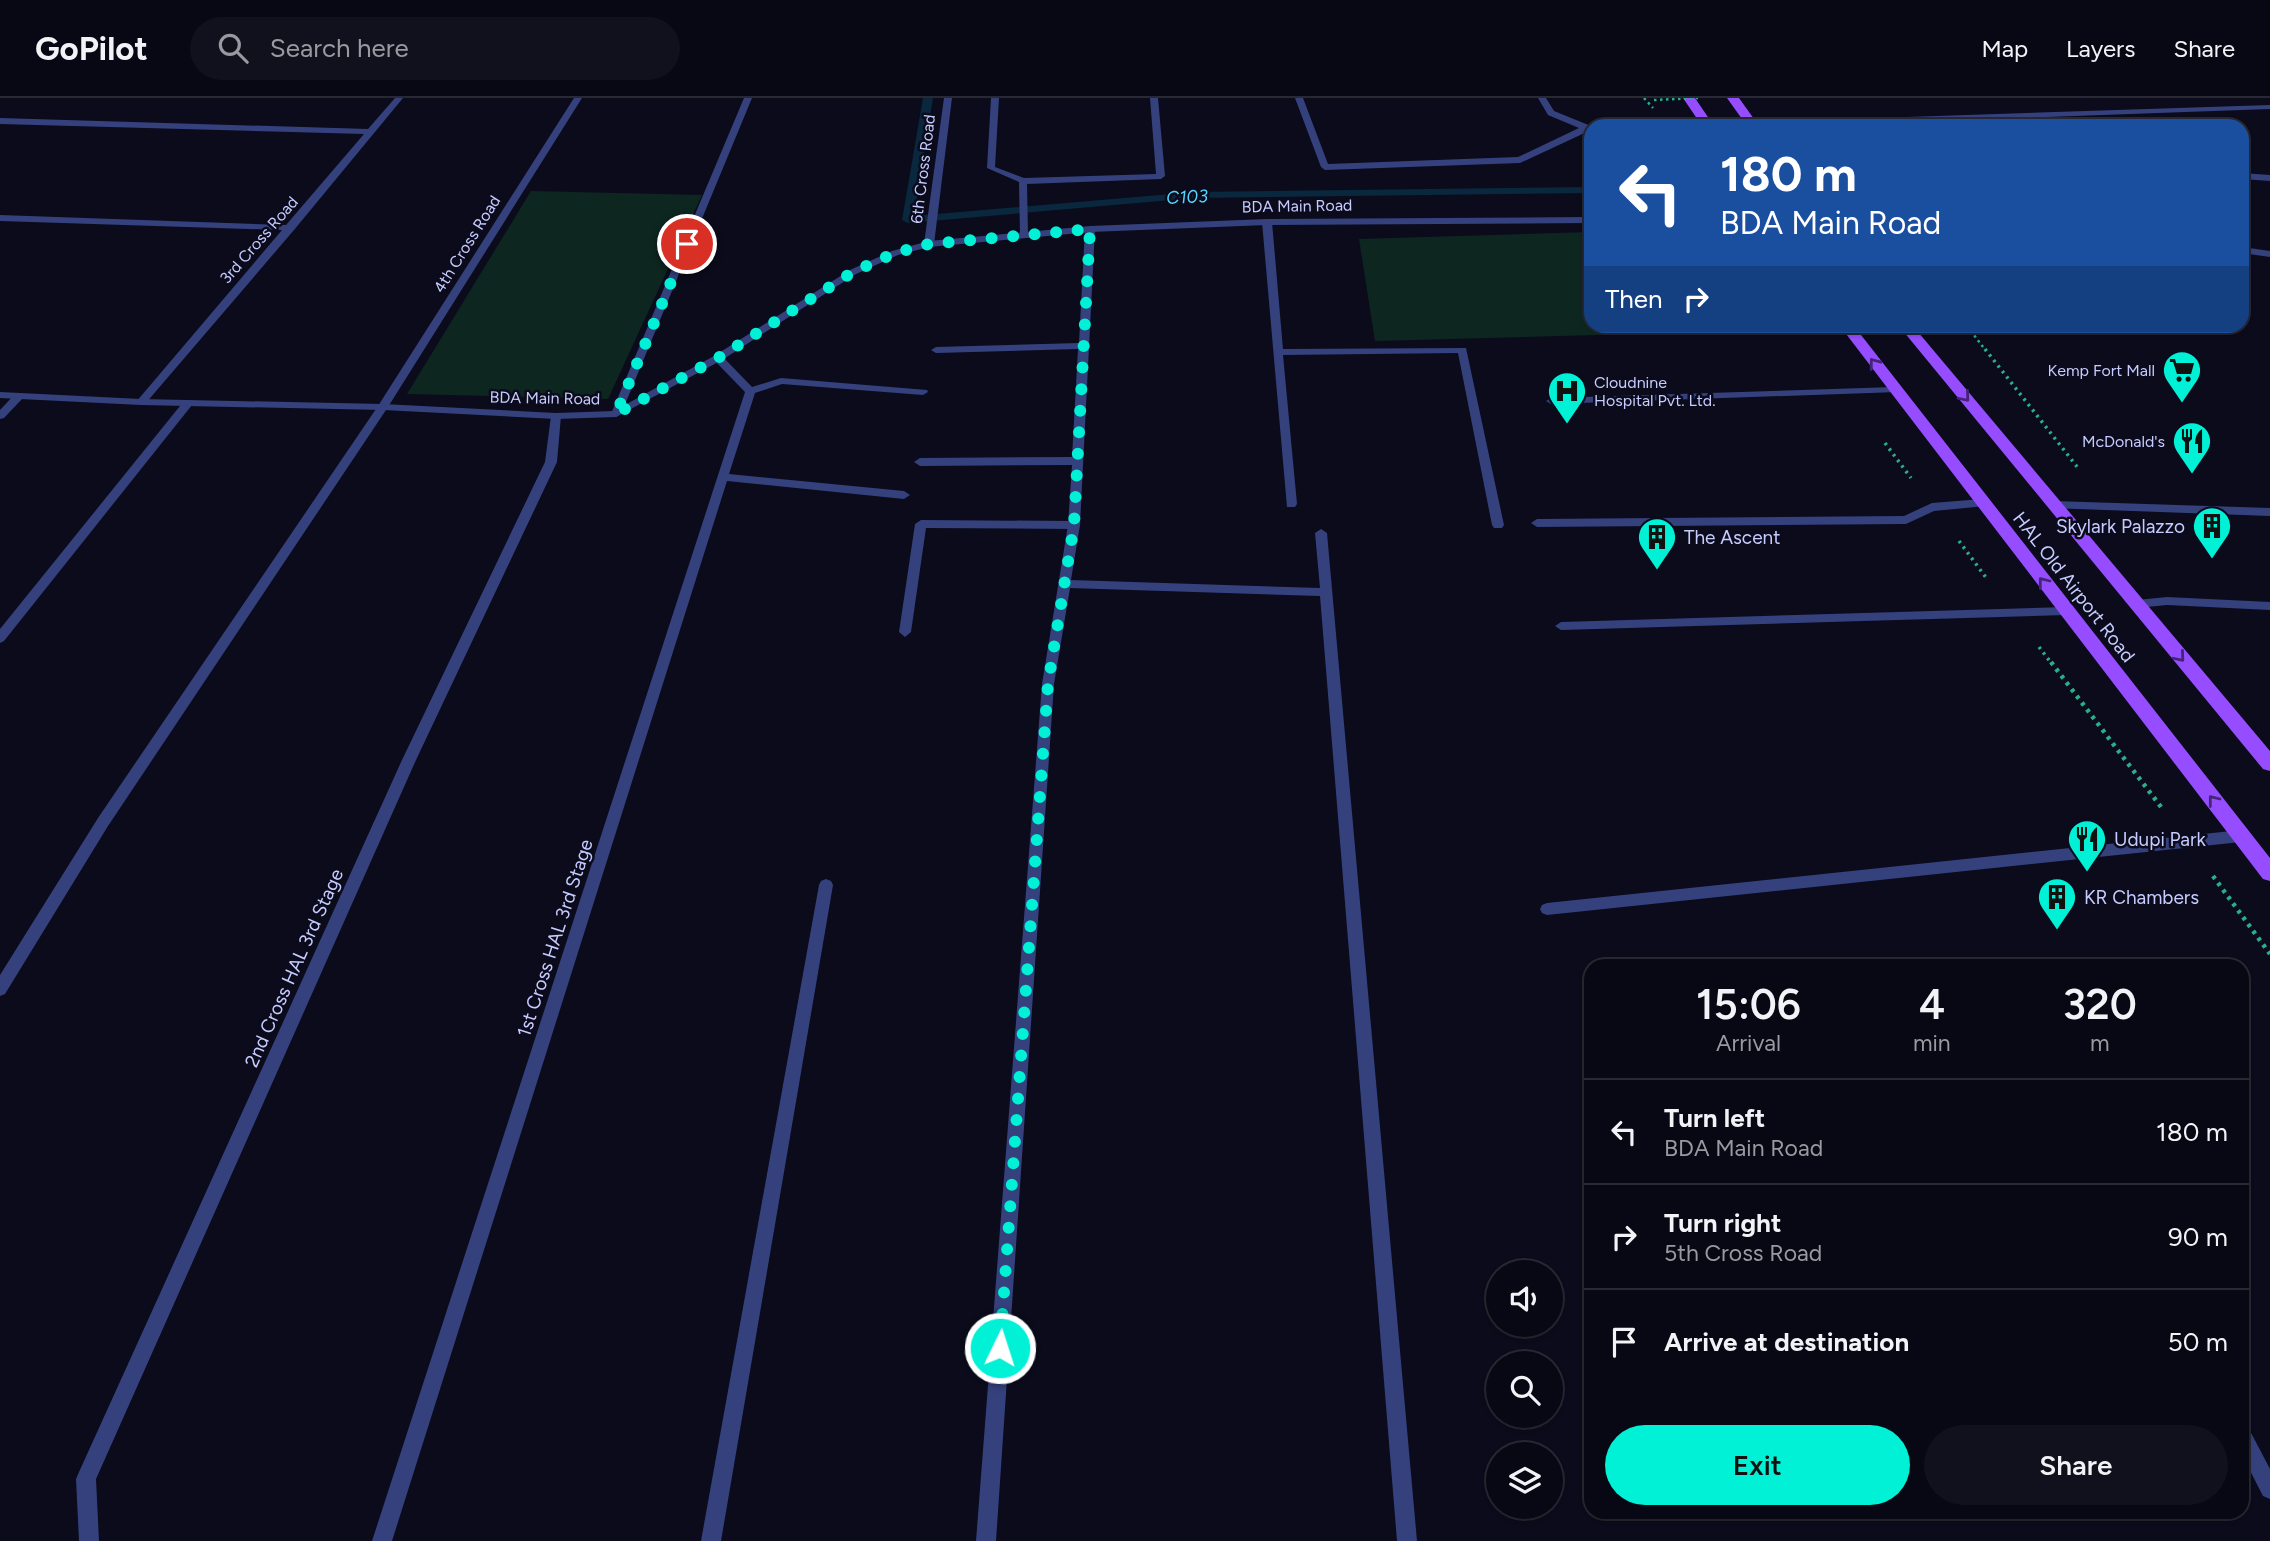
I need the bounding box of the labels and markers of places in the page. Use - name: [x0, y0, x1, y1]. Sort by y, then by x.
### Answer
- pin: [657, 214, 717, 274]
- supermarket icon: Kemp Fort Mall: [2161, 349, 2203, 404]
- place label: Kemp Fort Mall: [2048, 361, 2155, 380]
- hospital icon: Cloudnine Hospital Pvt. Ltd.: [1546, 370, 1588, 425]
- place label: Cloudnine Hospital Pvt. Ltd.: [1594, 373, 1716, 410]
- restaurant icon: McDonald's: [2171, 420, 2213, 475]
- place label: McDonald's: [2082, 432, 2165, 451]
- building icon: Skylark Palazzo: [2191, 505, 2233, 560]
- place label: Skylark Palazzo: [2056, 515, 2185, 538]
- building icon: The Ascent: [1636, 516, 1678, 571]
- place label: The Ascent: [1684, 526, 1780, 549]
- restaurant icon: Udupi Park: [2066, 818, 2108, 873]
- place label: Udupi Park: [2114, 828, 2206, 851]
- building icon: KR Chambers: [2036, 876, 2078, 931]
- place label: KR Chambers: [2084, 886, 2199, 909]

